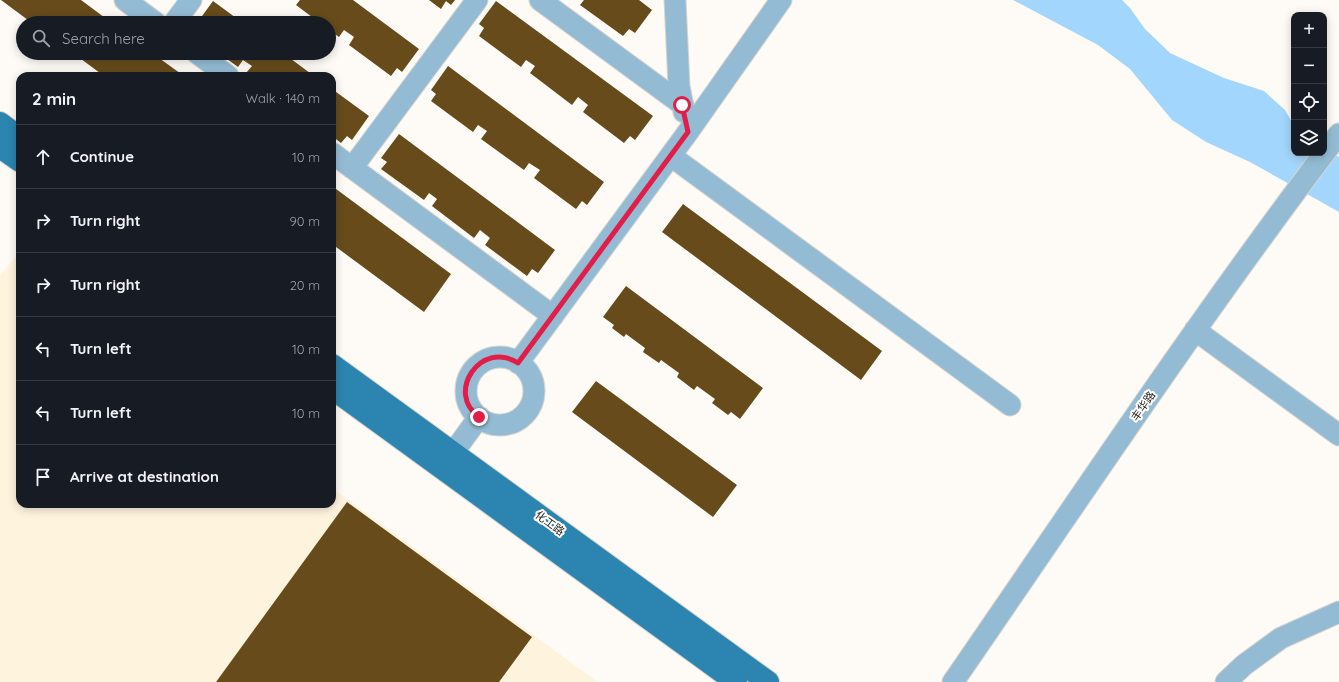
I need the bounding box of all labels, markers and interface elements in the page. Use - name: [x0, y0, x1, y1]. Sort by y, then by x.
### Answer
- map controls: [1291, 12, 1327, 156]
- button: +: [1291, 12, 1327, 48]
- search box: [16, 16, 336, 60]
- icon: search: [30, 27, 52, 49]
- text: Search here: [62, 29, 145, 48]
- button: −: [1291, 48, 1327, 84]
- button: locate: [1291, 84, 1327, 120]
- text: 2 min: [32, 88, 76, 109]
- text: Walk · 140 m: [245, 90, 320, 106]
- route start: [673, 96, 691, 114]
- button: layers: [1291, 120, 1327, 156]
- icon: ahead: [32, 146, 54, 168]
- text: Continue: [70, 147, 134, 166]
- text: 10 m: [292, 149, 320, 165]
- icon: right: [32, 210, 54, 232]
- text: Turn right: [70, 211, 141, 230]
- text: 90 m: [290, 213, 320, 229]
- icon: right: [32, 274, 54, 296]
- text: Turn right: [70, 275, 141, 294]
- text: 20 m: [290, 277, 320, 293]
- icon: left: [32, 338, 54, 360]
- text: Turn left: [70, 339, 132, 358]
- text: 10 m: [292, 341, 320, 357]
- street label: 丰华路: [1128, 388, 1158, 424]
- icon: left: [32, 402, 54, 424]
- text: Turn left: [70, 403, 132, 422]
- text: 10 m: [292, 405, 320, 421]
- route end: [470, 408, 488, 426]
- icon: arrive: [32, 466, 54, 488]
- text: Arrive at destination: [70, 467, 219, 486]
- street label: 化工路: [533, 508, 567, 538]

